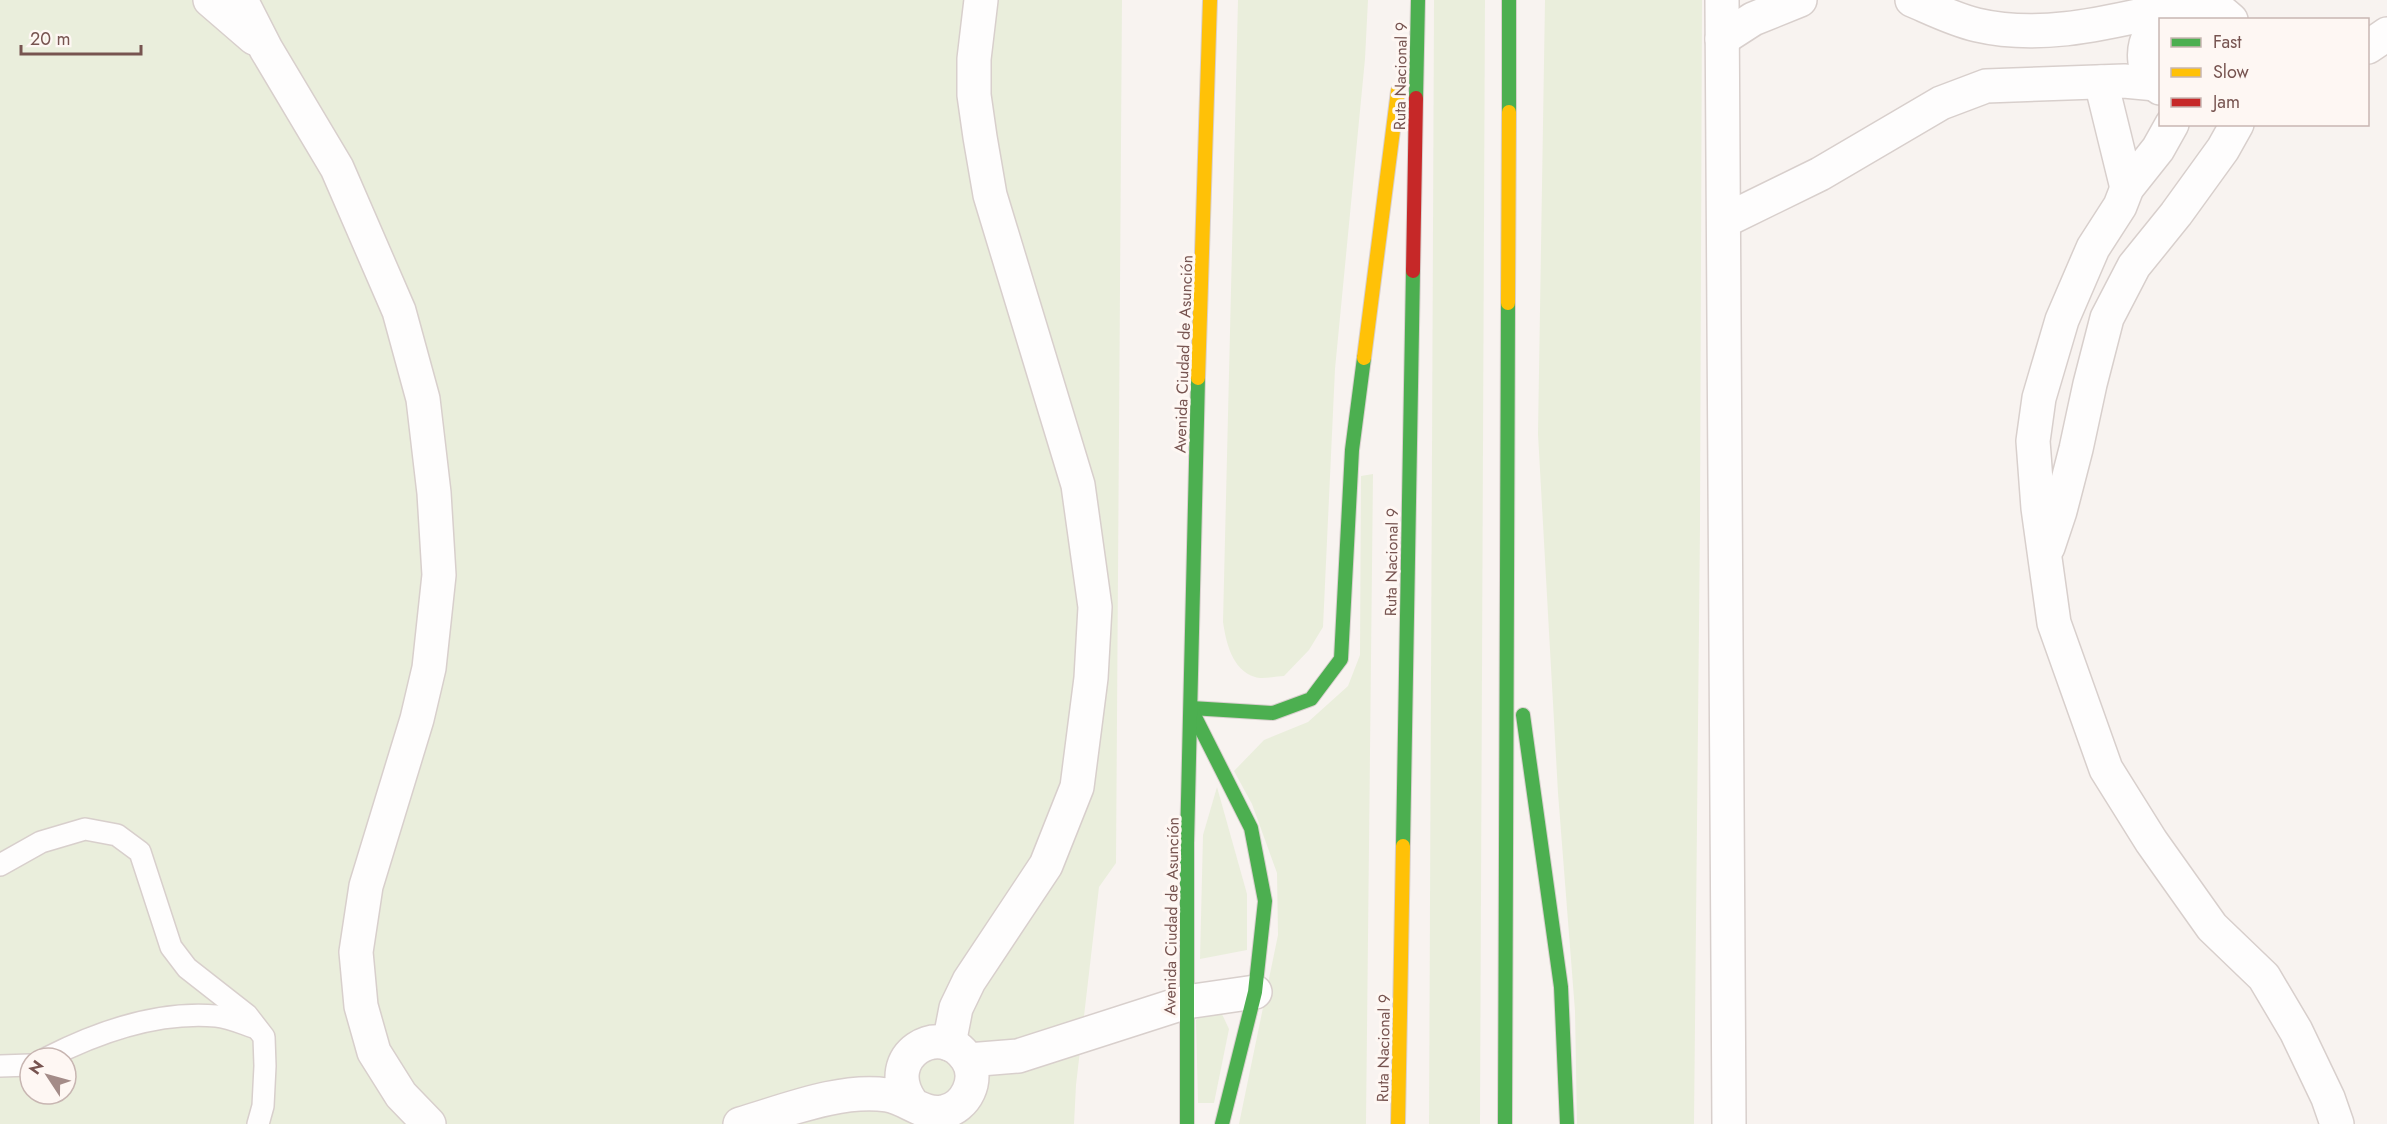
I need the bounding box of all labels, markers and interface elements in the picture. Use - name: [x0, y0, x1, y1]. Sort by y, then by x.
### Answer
- scale bar: [21, 18, 141, 56]
- legend: [2159, 18, 2369, 126]
- street label: Ruta Nacional 9: [1388, 22, 1413, 130]
- text: 20 m: [30, 26, 70, 52]
- text: Fast: [2213, 29, 2242, 55]
- text: Slow: [2213, 59, 2250, 85]
- text: Jam: [2211, 89, 2240, 115]
- street label: Avenida Ciudad de Asunción: [1169, 255, 1198, 453]
- street label: Ruta Nacional 9: [1379, 508, 1404, 616]
- street label: Avenida Ciudad de Asunción: [1158, 817, 1185, 1015]
- street label: Ruta Nacional 9: [1371, 994, 1396, 1102]
- north arrow: [18, 1046, 78, 1106]
- text: N: [23, 1056, 49, 1079]

